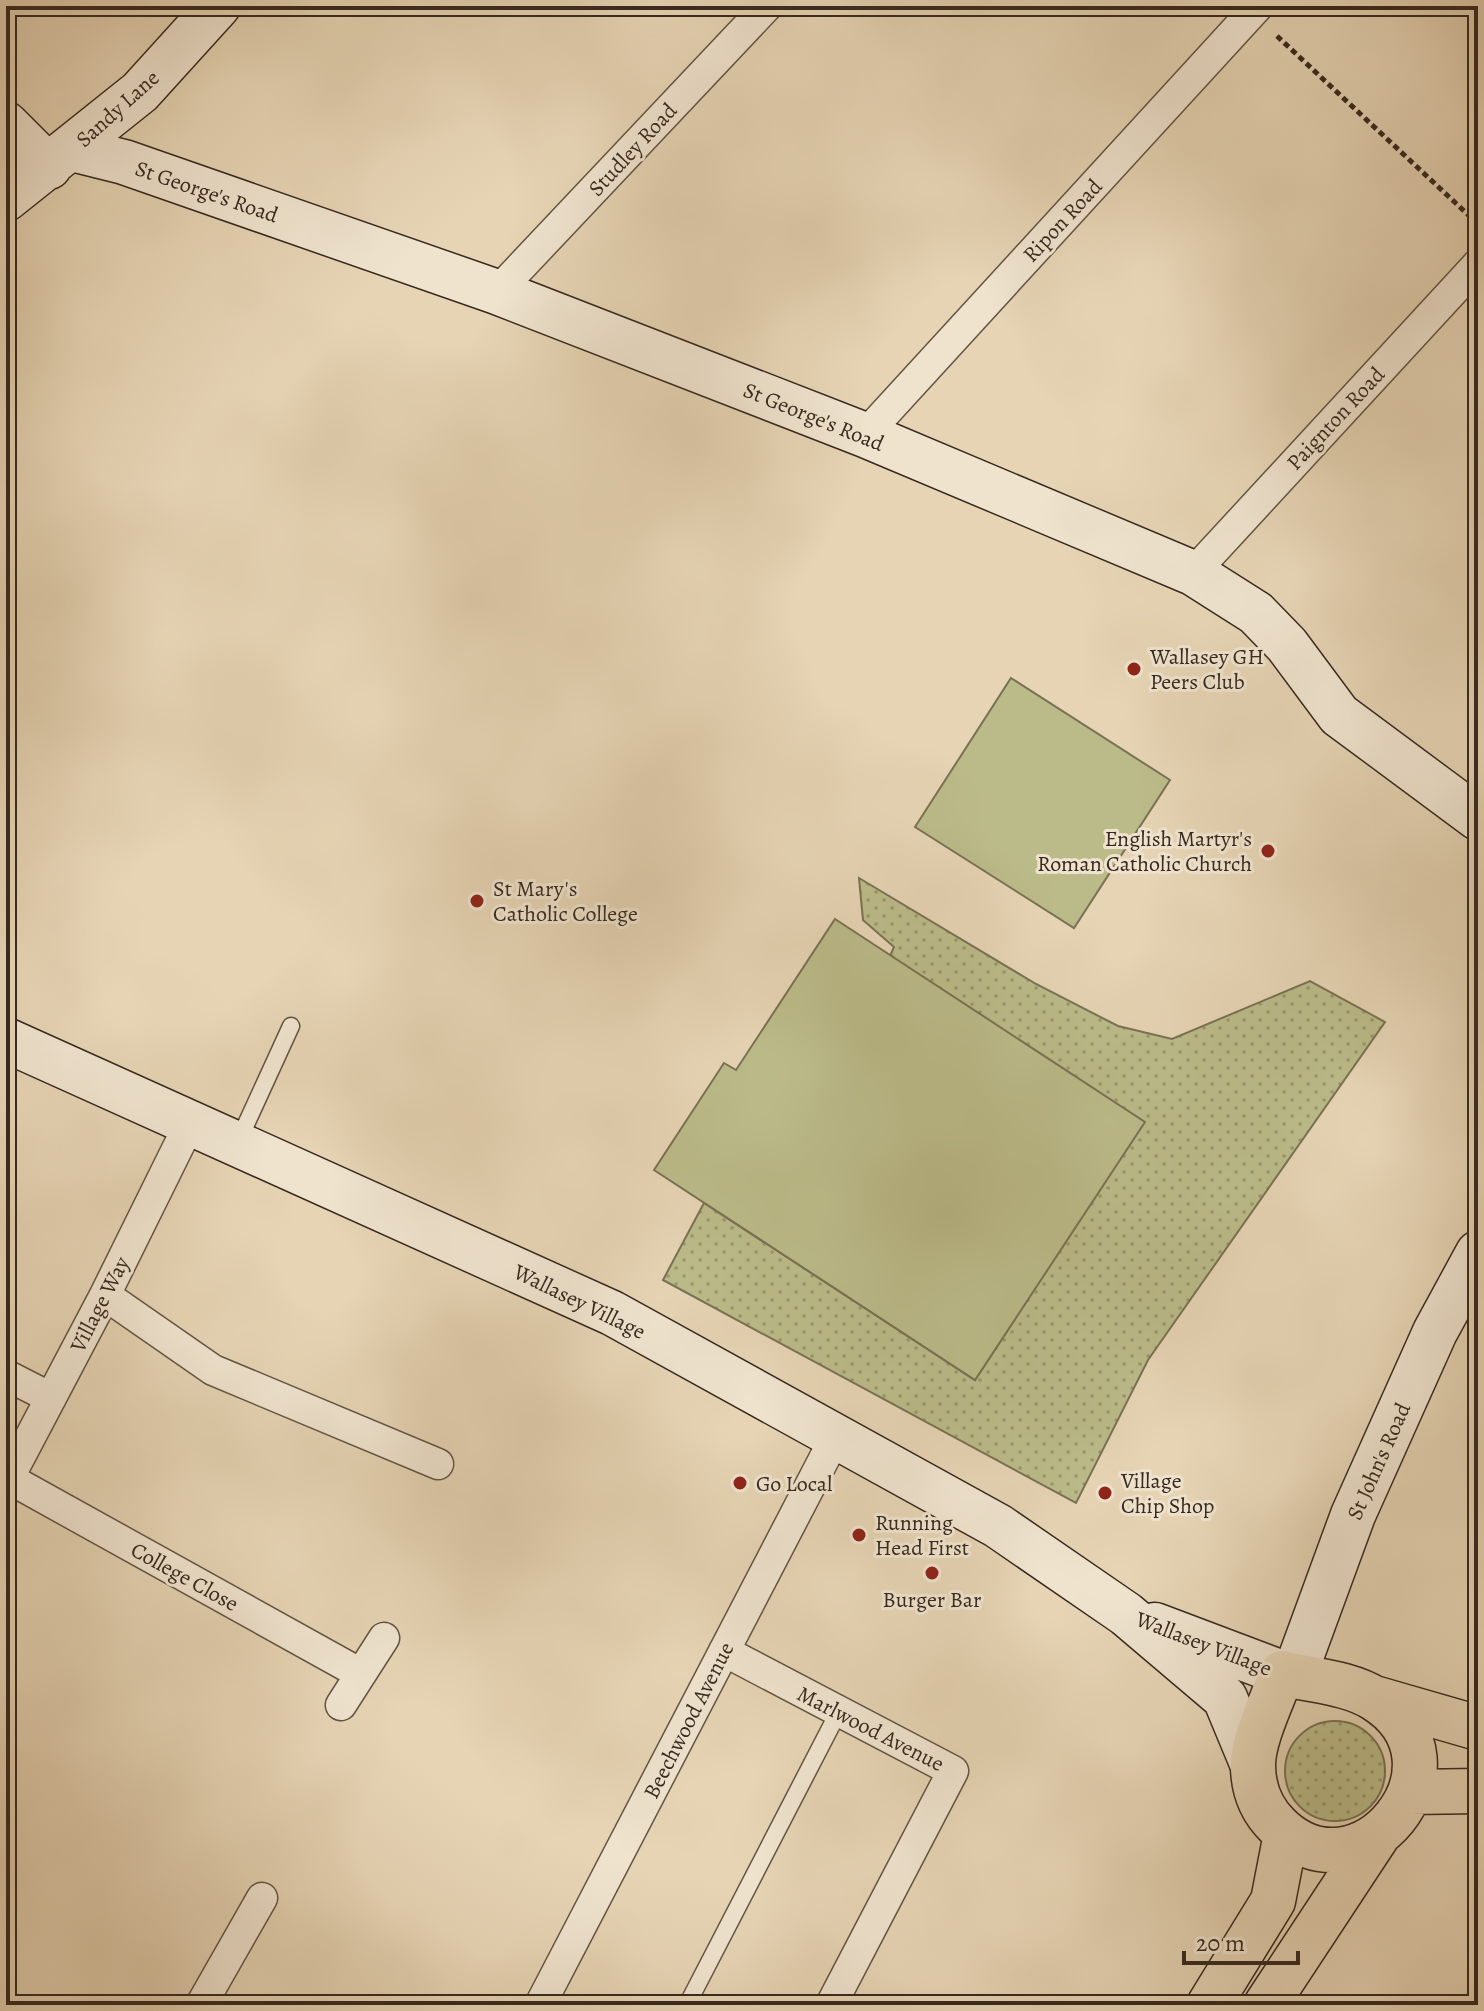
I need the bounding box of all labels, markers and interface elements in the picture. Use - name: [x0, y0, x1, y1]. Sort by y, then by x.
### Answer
- street label: Sandy Lane: [69, 63, 166, 154]
- street label: Studley Road: [582, 96, 684, 203]
- street label: St George's Road: [131, 153, 282, 231]
- street label: Ripon Road: [1016, 172, 1109, 269]
- street label: Paignton Road: [1280, 360, 1392, 477]
- street label: St George's Road: [739, 375, 889, 459]
- place label: Wallasey GH Peers Club: [1149, 642, 1264, 697]
- marker: Wallasey GH Peers Club: [1125, 660, 1143, 678]
- place label: English Martyr's Roman Catholic Church: [1037, 824, 1252, 879]
- marker: English Martyr's Roman Catholic Church: [1259, 842, 1277, 860]
- place label: St Mary's Catholic College: [493, 874, 638, 929]
- marker: St Mary's Catholic College: [468, 892, 486, 910]
- street label: Village Way: [63, 1251, 137, 1358]
- street label: Wallasey Village: [508, 1257, 651, 1347]
- street label: St John's Road: [1340, 1398, 1418, 1525]
- place label: Village Chip Shop: [1120, 1466, 1214, 1521]
- place label: Go Local: [756, 1469, 832, 1499]
- marker: Go Local: [731, 1474, 749, 1492]
- marker: Village Chip Shop: [1096, 1484, 1114, 1502]
- place label: Running Head First: [875, 1508, 969, 1563]
- marker: Running Head First: [850, 1526, 868, 1544]
- street label: College Close: [125, 1535, 244, 1619]
- marker: Burger Bar: [923, 1564, 941, 1582]
- place label: Burger Bar: [883, 1585, 981, 1615]
- street label: Wallasey Village: [1130, 1604, 1276, 1684]
- street label: Beechwood Avenue: [636, 1637, 741, 1804]
- street label: Marlwood Avenue: [792, 1679, 949, 1779]
- scale bar: [1184, 1915, 1298, 1965]
- text: 20 m: [1196, 1927, 1245, 1959]

